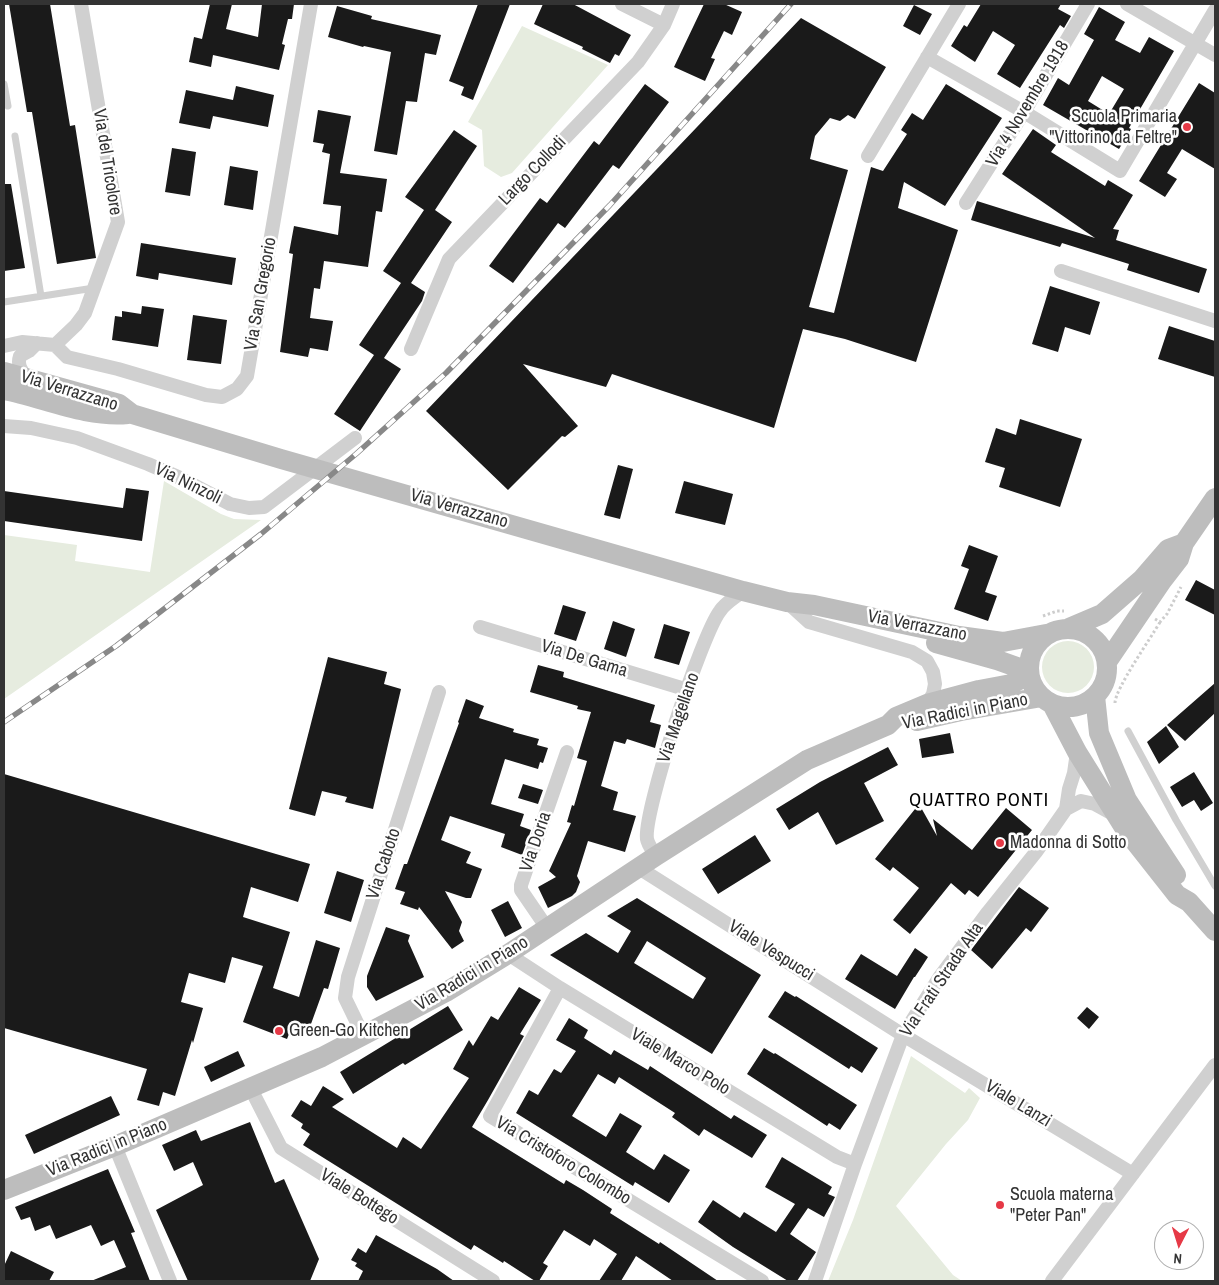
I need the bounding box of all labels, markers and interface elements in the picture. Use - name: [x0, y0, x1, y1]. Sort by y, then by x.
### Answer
- street label: Via 4 Novembre 1918: [982, 37, 1074, 171]
- place label: Scuola Primaria "Vittorino da Feltre": [1049, 106, 1177, 148]
- street label: Via del Tricolore: [88, 107, 126, 217]
- marker: Scuola Primaria "Vittorino da Feltre": [1181, 121, 1193, 133]
- street label: Largo Collodi: [495, 132, 571, 210]
- street label: Via San Gregorio: [240, 236, 282, 352]
- street label: Via Verrazzano: [18, 366, 120, 416]
- street label: Via Ninzoli: [151, 459, 225, 509]
- street label: Via Verrazzano: [408, 485, 510, 533]
- street label: Via Verrazzano: [866, 606, 968, 646]
- street label: Via De Gama: [538, 636, 630, 682]
- street label: Via Magellano: [653, 670, 705, 766]
- street label: Via Radici in Piano: [900, 689, 1030, 735]
- district label: QUATTRO PONTI: [907, 790, 1051, 812]
- street label: Via Doria: [516, 809, 556, 875]
- street label: Via Caboto: [362, 826, 406, 902]
- place label: Madonna di Sotto: [1010, 832, 1127, 854]
- marker: Madonna di Sotto: [994, 837, 1006, 849]
- street label: Viale Vespucci: [724, 916, 818, 986]
- street label: Via Frati Strada Alta: [896, 919, 988, 1041]
- street label: Via Radici in Piano: [412, 932, 532, 1016]
- place label: Green-Go Kitchen: [289, 1020, 409, 1042]
- street label: Viale Marco Polo: [626, 1024, 734, 1100]
- marker: Green-Go Kitchen: [273, 1025, 285, 1037]
- street label: Viale Lanzi: [981, 1076, 1055, 1132]
- street label: Via Cristoforo Colombo: [491, 1112, 635, 1210]
- street label: Via Radici in Piano: [44, 1114, 170, 1182]
- street label: Viale Bottego: [316, 1164, 402, 1230]
- place label: Scuola materna "Peter Pan": [1010, 1184, 1113, 1226]
- marker: Scuola materna "Peter Pan": [994, 1199, 1006, 1211]
- north arrow: [1154, 1220, 1204, 1270]
- text: N: [1173, 1250, 1183, 1268]

